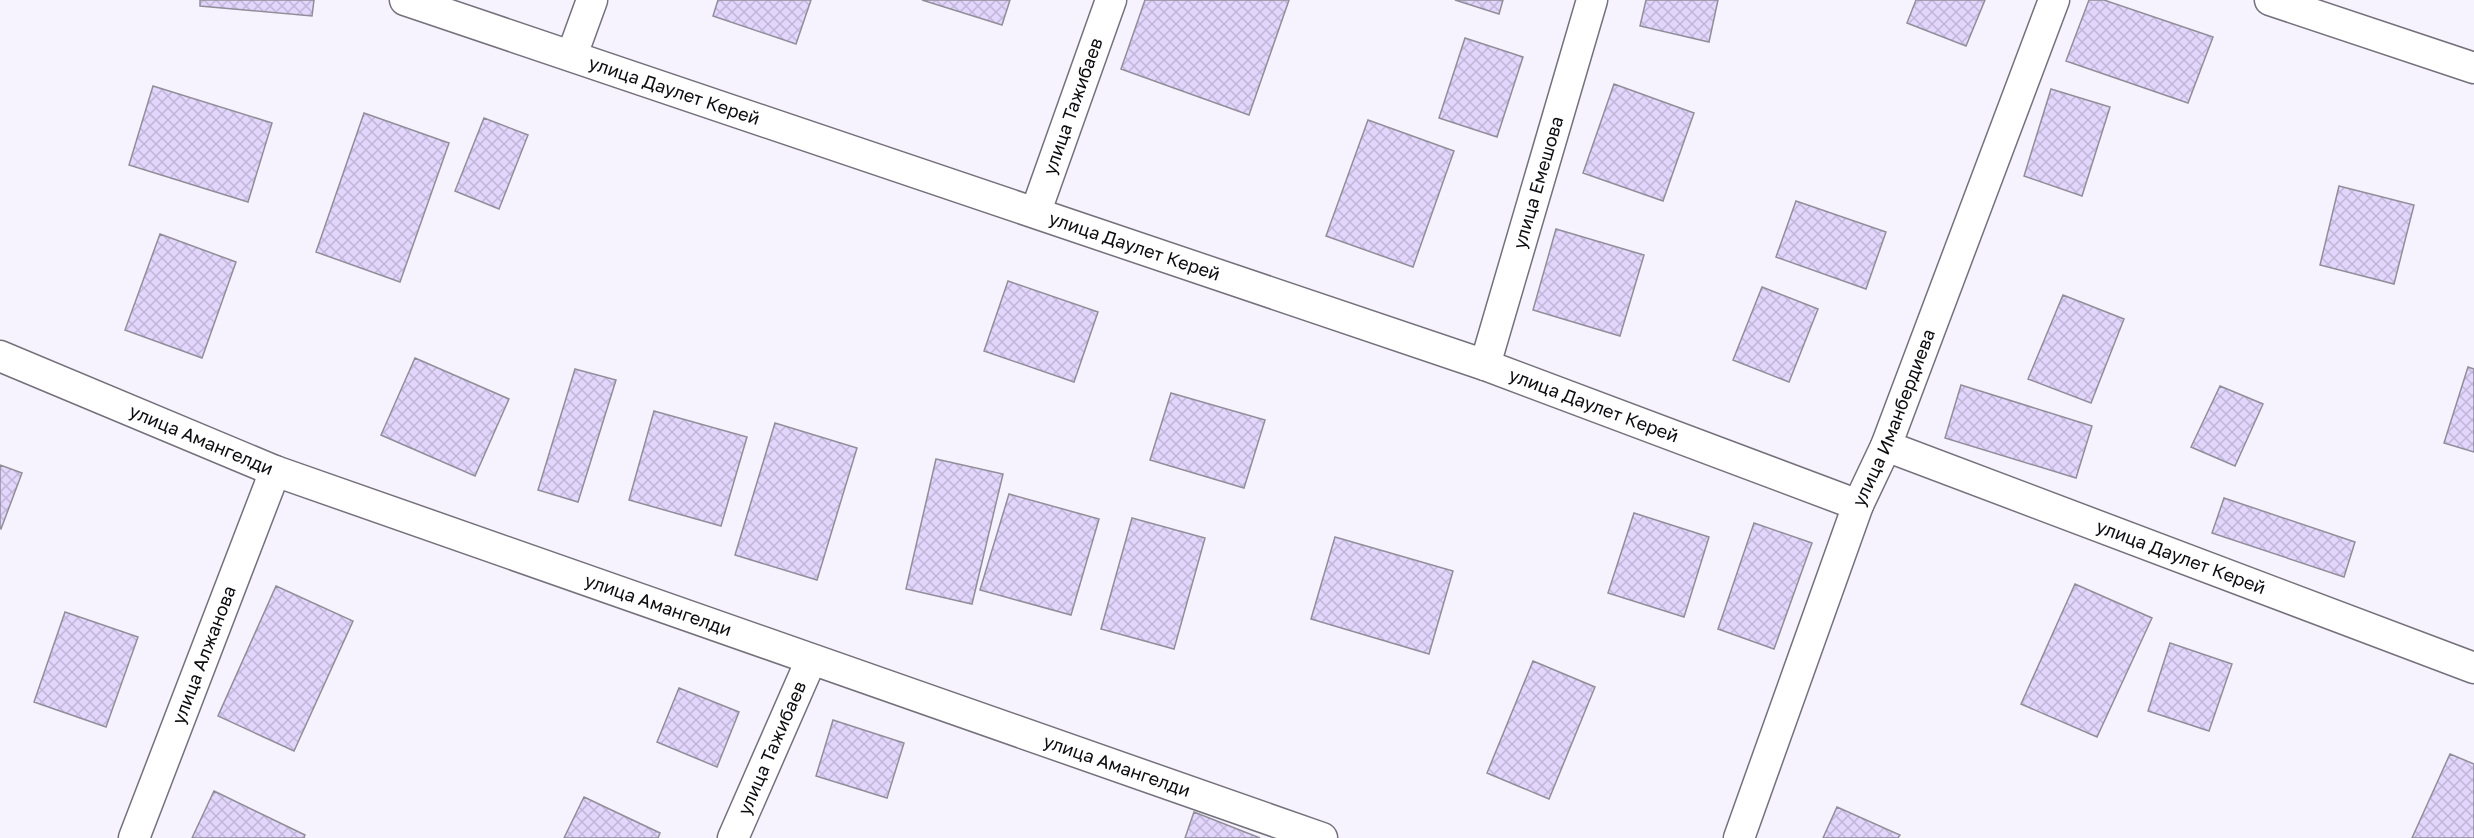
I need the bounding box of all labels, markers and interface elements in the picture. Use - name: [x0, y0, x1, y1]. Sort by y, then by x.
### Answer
- street label: улица Тажибаев: [1038, 35, 1107, 178]
- street label: улица Даулет Керей: [586, 51, 763, 129]
- street label: улица Емешова: [1508, 113, 1567, 251]
- street label: улица Даулет Керей: [1046, 206, 1223, 285]
- street label: улица Иманбердиева: [1847, 326, 1939, 510]
- street label: улица Даулет Керей: [1506, 363, 1682, 447]
- street label: улица Амангелди: [126, 399, 277, 479]
- street label: улица Даулет Керей: [2093, 514, 2269, 598]
- street label: улица Амангелди: [582, 568, 735, 640]
- street label: улица Алжанова: [167, 582, 240, 727]
- street label: улица Тажибаев: [732, 678, 810, 818]
- street label: улица Амангелди: [1041, 729, 1193, 801]

